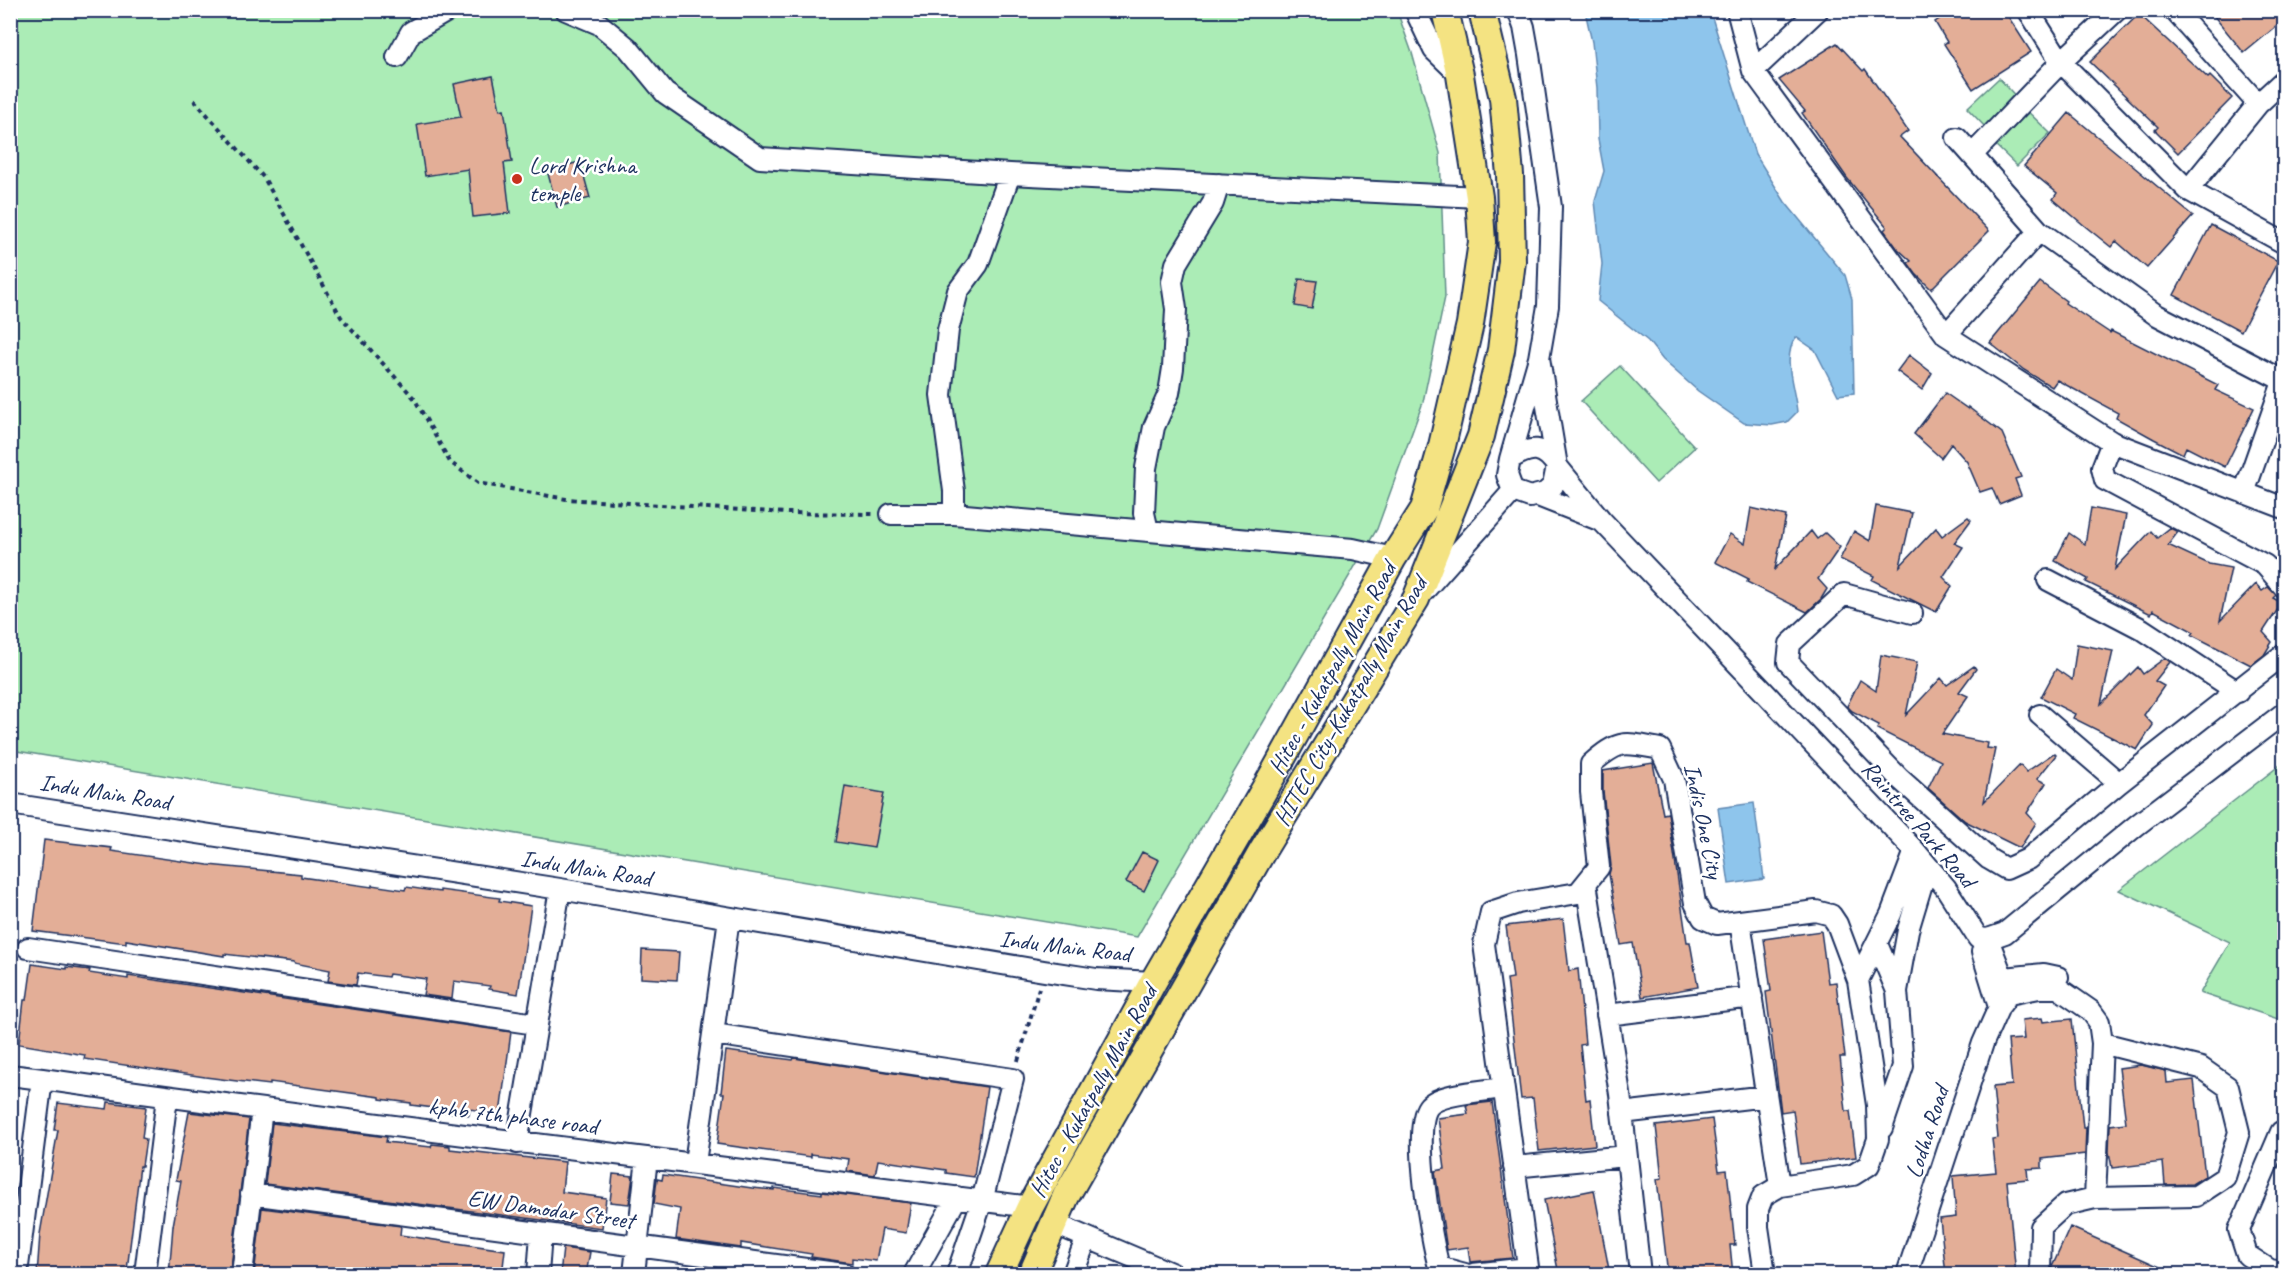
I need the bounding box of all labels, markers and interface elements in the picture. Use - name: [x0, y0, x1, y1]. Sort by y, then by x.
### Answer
- place label: Lord Krishna temple: [529, 150, 638, 208]
- marker: Lord Krishna temple: [510, 172, 524, 186]
- street label: Hitec - Kukatpally Main Road: [1261, 554, 1405, 779]
- street label: HITEC City–Kukatpally Main Road: [1266, 568, 1435, 831]
- street label: Raintree Park Road: [1855, 754, 1985, 897]
- street label: Indis One City: [1677, 761, 1731, 883]
- street label: Indu Main Road: [38, 767, 176, 818]
- street label: Indu Main Road: [519, 843, 657, 894]
- street label: Indu Main Road: [998, 923, 1136, 969]
- street label: Hitec - Kukatpally Main Road: [1022, 977, 1166, 1202]
- street label: Lodha Road: [1898, 1079, 1957, 1182]
- street label: kphb 7th phase road: [427, 1091, 603, 1142]
- street label: EW Damodar Street: [466, 1183, 639, 1236]

